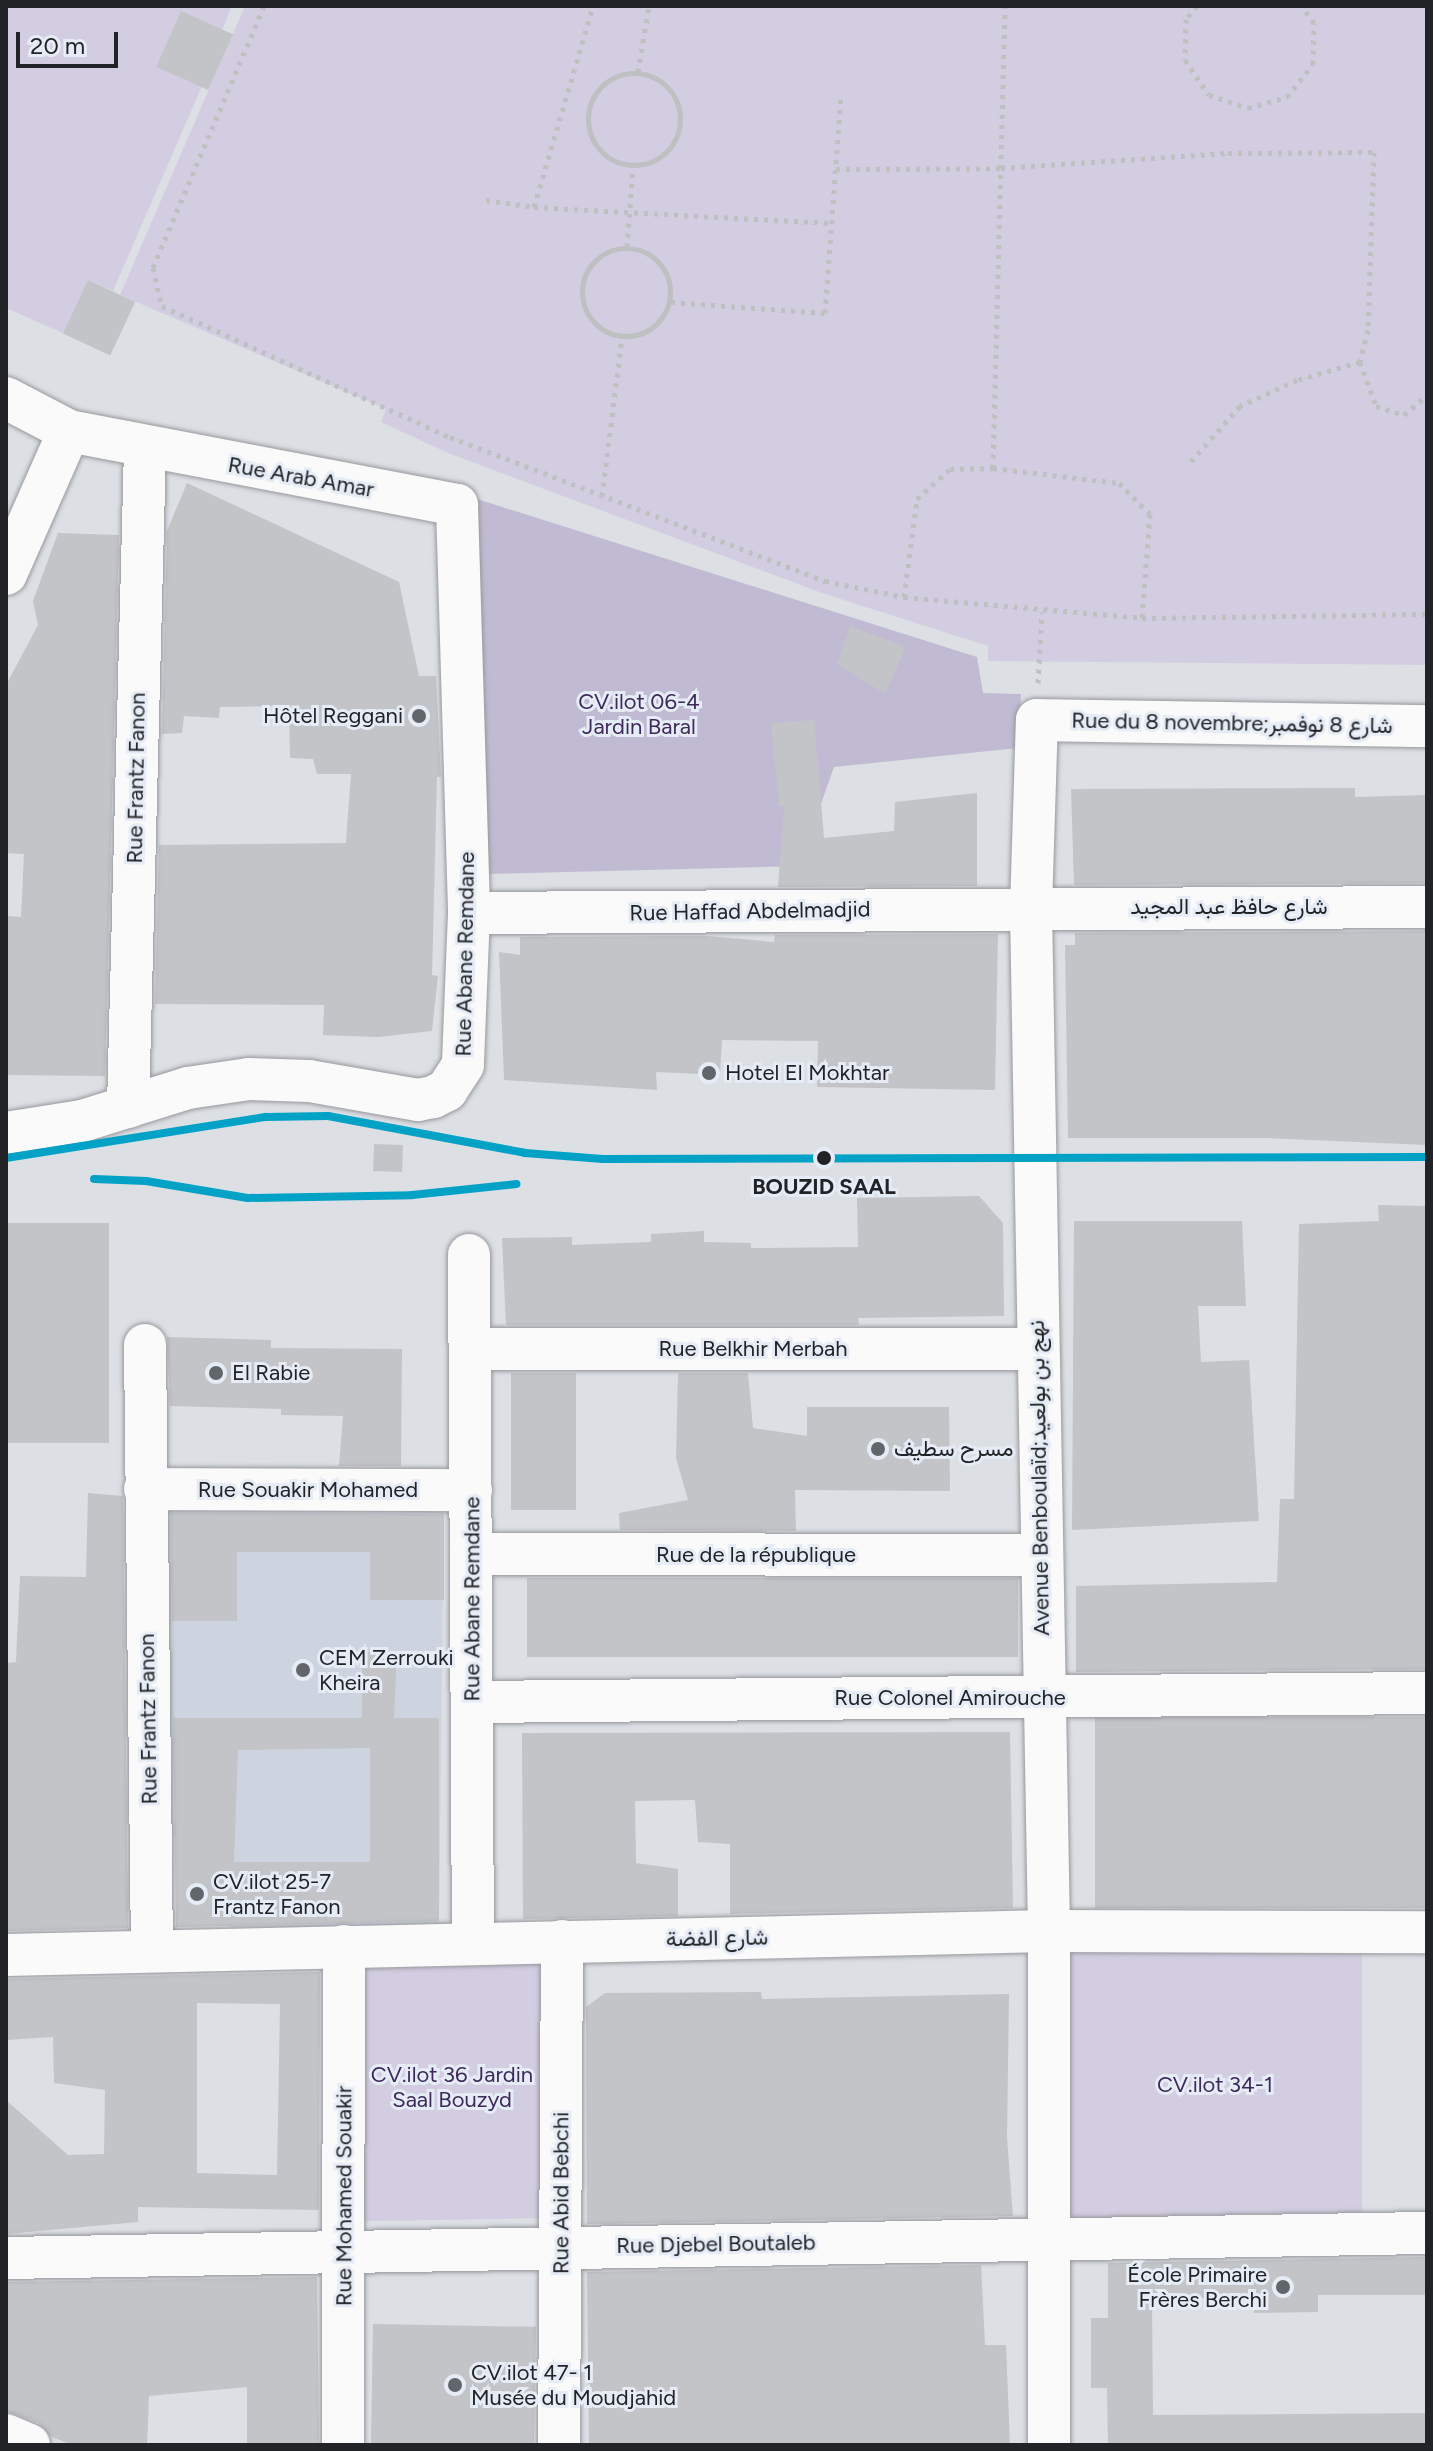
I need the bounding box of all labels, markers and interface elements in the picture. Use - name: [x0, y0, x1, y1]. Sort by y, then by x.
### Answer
- scale bar: [20, 16, 122, 66]
- text: 20 m: [30, 31, 85, 60]
- street label: Rue Arab Amar: [226, 451, 376, 503]
- park label: CV.ilot 06-4 Jardin Baral: [578, 688, 700, 740]
- street label: Rue Frantz Fanon: [121, 692, 151, 864]
- place label: Hôtel Reggani: [263, 703, 403, 729]
- marker: Hôtel Reggani: [410, 707, 428, 725]
- street label: Rue du 8 novembre;شارع 8 نوفمبر: [1071, 707, 1393, 739]
- street label: Rue Abane Remdane: [450, 851, 480, 1057]
- street label: شارع حافظ عبد المجيد: [1130, 894, 1328, 920]
- street label: Rue Haffad Abdelmadjid: [629, 896, 871, 926]
- place label: Hotel El Mokhtar: [725, 1060, 889, 1086]
- marker: Hotel El Mokhtar: [700, 1064, 718, 1082]
- marker: BOUZID SAAL: [812, 1146, 836, 1170]
- place label: BOUZID SAAL: [752, 1174, 896, 1200]
- street label: Avenue Benboulaïd;نهج بن بولعيد: [1023, 1320, 1055, 1636]
- street label: Rue Belkhir Merbah: [658, 1336, 848, 1362]
- place label: El Rabie: [232, 1360, 310, 1386]
- marker: El Rabie: [207, 1364, 225, 1382]
- place label: مسرح سطيف: [894, 1436, 1014, 1462]
- marker: مسرح سطيف: [869, 1440, 887, 1458]
- street label: Rue Souakir Mohamed: [198, 1477, 418, 1503]
- street label: Rue Abane Remdane: [459, 1496, 485, 1702]
- street label: Rue de la république: [656, 1542, 856, 1568]
- street label: Rue Frantz Fanon: [133, 1633, 163, 1805]
- place label: CEM Zerrouki Kheira: [319, 1644, 454, 1696]
- marker: CEM Zerrouki Kheira: [294, 1661, 312, 1679]
- street label: Rue Colonel Amirouche: [834, 1685, 1066, 1711]
- place label: CV.ilot 25-7 Frantz Fanon: [213, 1868, 341, 1920]
- marker: CV.ilot 25-7 Frantz Fanon: [188, 1885, 206, 1903]
- street label: شارع الفضة: [666, 1924, 768, 1952]
- park label: CV.ilot 36 Jardin Saal Bouzyd: [371, 2061, 533, 2112]
- park label: CV.ilot 34-1: [1157, 2072, 1273, 2098]
- street label: Rue Mohamed Souakir: [331, 2086, 357, 2306]
- street label: Rue Abid Bebchi: [548, 2112, 574, 2274]
- street label: Rue Djebel Boutaleb: [616, 2229, 816, 2259]
- place label: École Primaire Frères Berchi: [1127, 2261, 1267, 2312]
- marker: École Primaire Frères Berchi: [1274, 2278, 1292, 2296]
- place label: CV.ilot 47- 1 Musée du Moudjahid: [471, 2359, 676, 2410]
- marker: CV.ilot 47- 1 Musée du Moudjahid: [446, 2376, 464, 2394]

